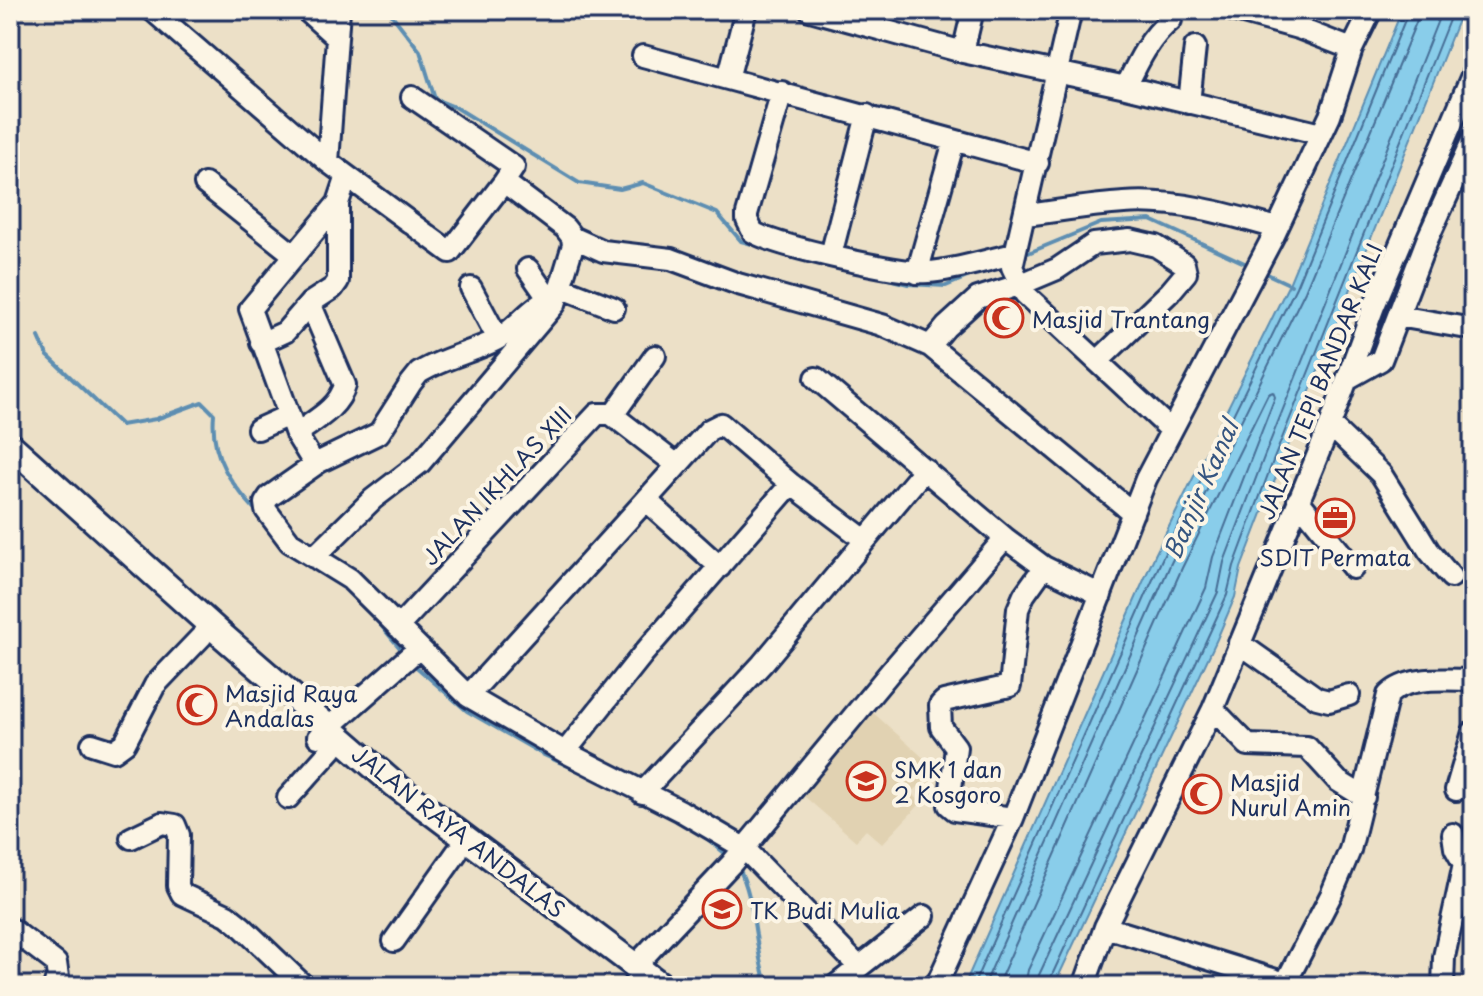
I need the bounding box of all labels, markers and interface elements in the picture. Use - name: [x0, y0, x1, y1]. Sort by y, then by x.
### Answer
- street label: JALAN TEPI BANDAR KALI: [1248, 238, 1390, 524]
- mosque icon: Masjid Trantang: [983, 297, 1025, 339]
- place label: Masjid Trantang: [1032, 302, 1210, 335]
- street label: JALAN IKHLAS XIII: [413, 398, 579, 572]
- water label: Banjir Kanal: [1153, 411, 1248, 564]
- office icon: SDIT Permata: [1314, 497, 1356, 539]
- place label: SDIT Permata: [1259, 540, 1411, 573]
- place label: Masjid Raya Andalas: [225, 676, 357, 734]
- mosque icon: Masjid Raya Andalas: [176, 684, 218, 726]
- street label: JALAN RAYA ANDALAS: [345, 737, 573, 925]
- place label: SMK 1 dan 2 Kosgoro: [894, 752, 1002, 810]
- school or university icon: SMK 1 dan 2 Kosgoro: [845, 760, 887, 802]
- place label: Masjid Nurul Amin: [1230, 765, 1351, 823]
- mosque icon: Masjid Nurul Amin: [1181, 773, 1223, 815]
- school or university icon: TK Budi Mulia: [701, 888, 743, 930]
- place label: TK Budi Mulia: [750, 893, 900, 926]

